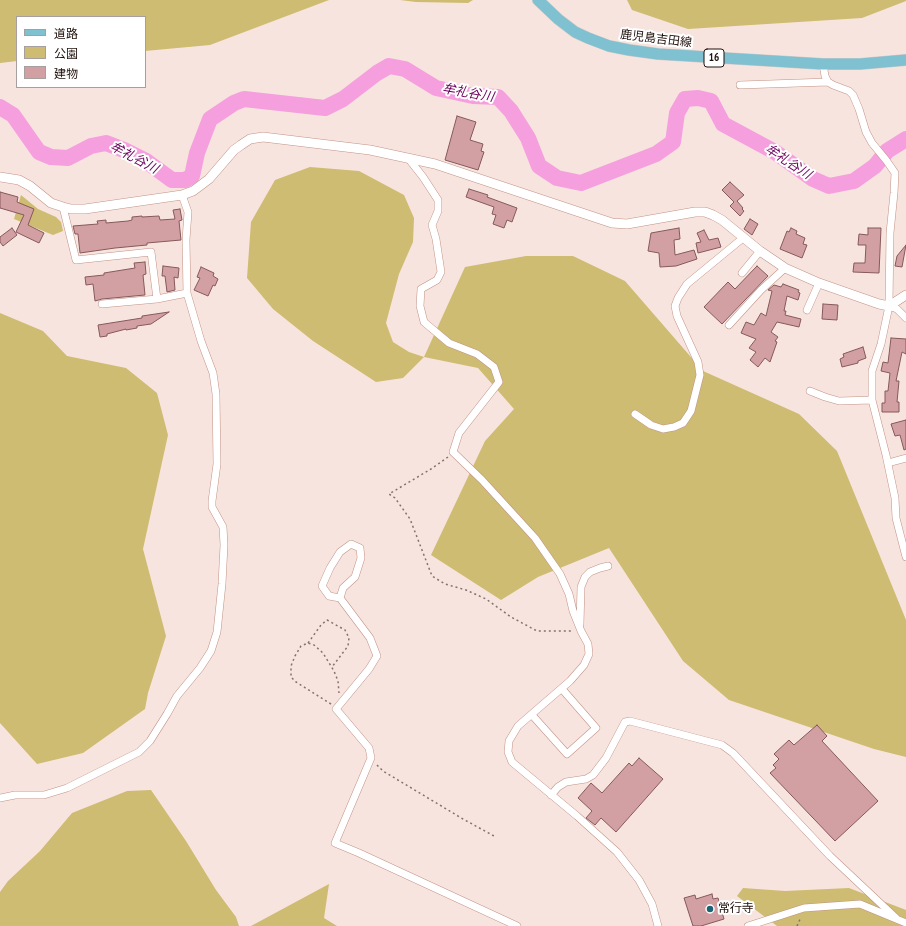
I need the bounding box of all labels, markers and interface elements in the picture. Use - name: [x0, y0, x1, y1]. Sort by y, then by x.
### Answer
- legend: [16, 16, 146, 88]
- text: 道路: [54, 26, 78, 41]
- street label: 鹿児島吉田線: [619, 27, 693, 51]
- text: 公園: [54, 46, 78, 61]
- road number: 16: [704, 49, 724, 67]
- text: 建物: [54, 66, 78, 81]
- water label: 牟礼谷川: [441, 81, 495, 105]
- water label: 牟礼谷川: [107, 139, 161, 177]
- water label: 牟礼谷川: [762, 141, 814, 183]
- place label: 常行寺: [718, 902, 754, 916]
- marker: 常行寺: [705, 904, 715, 914]

